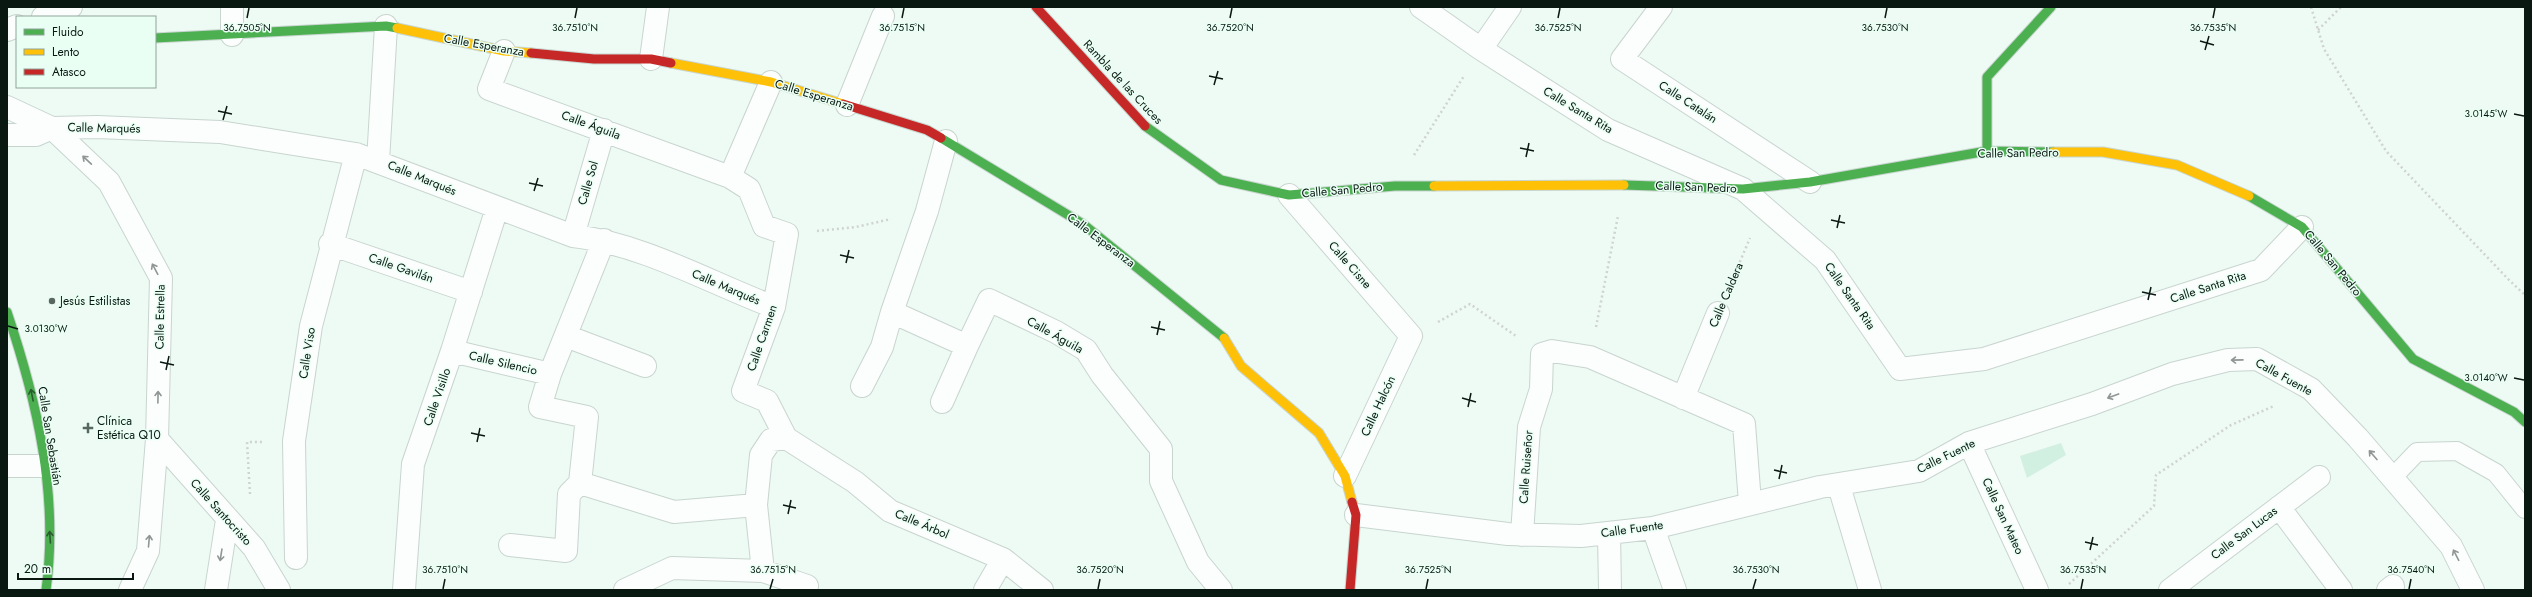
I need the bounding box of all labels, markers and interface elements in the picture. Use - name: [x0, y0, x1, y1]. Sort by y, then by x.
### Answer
- legend: [16, 16, 156, 88]
- text: 36.7505°N: [223, 20, 271, 35]
- text: 36.7510°N: [552, 20, 598, 35]
- text: 36.7515°N: [879, 20, 925, 35]
- text: 36.7520°N: [1206, 20, 1254, 35]
- text: 36.7525°N: [1535, 20, 1581, 35]
- text: 36.7530°N: [1861, 20, 1909, 35]
- text: 36.7535°N: [2190, 20, 2236, 35]
- text: Fluido: [52, 23, 84, 41]
- street label: Calle Esperanza: [442, 29, 526, 61]
- street label: Rambla de las Cruces: [1079, 36, 1167, 128]
- text: Lento: [52, 43, 80, 61]
- text: Atasco: [52, 63, 86, 81]
- street label: Calle Esperanza: [773, 75, 856, 116]
- street label: Calle Catalán: [1655, 76, 1721, 128]
- street label: Calle Santa Rita: [1540, 82, 1617, 138]
- street label: Calle Águila: [559, 106, 623, 144]
- text: 3.0145°W: [2465, 106, 2508, 121]
- street label: Calle Marqués: [67, 118, 141, 138]
- street label: Calle San Pedro: [1977, 143, 2059, 163]
- one-way arrow: [82, 156, 92, 165]
- street label: Calle Marqués: [385, 156, 459, 200]
- street label: Calle Sol: [573, 159, 603, 207]
- street label: Calle San Pedro: [1301, 177, 1384, 203]
- street label: Calle San Pedro: [1655, 177, 1737, 197]
- street label: Calle Esperanza: [1063, 208, 1139, 272]
- street label: Calle San Pedro: [2300, 226, 2366, 300]
- street label: Calle Cisne: [1324, 237, 1376, 293]
- street label: Calle Gavilán: [366, 248, 436, 288]
- street label: Calle Santa Rita: [1820, 259, 1880, 334]
- street label: Calle Caldera: [1704, 260, 1748, 330]
- one-way arrow: [151, 263, 159, 275]
- street label: Calle Marqués: [689, 264, 763, 310]
- street label: Calle Santa Rita: [2168, 266, 2248, 308]
- street label: Calle Estrella: [150, 284, 170, 350]
- place label: Jesús Estilistas: [58, 292, 130, 310]
- marker: Jesús Estilistas: [47, 296, 57, 306]
- street label: Calle Carmen: [742, 302, 782, 374]
- street label: Calle Águila: [1024, 312, 1087, 358]
- text: 3.0130°W: [25, 321, 68, 336]
- street label: Calle Viso: [294, 326, 320, 380]
- street label: Calle Silencio: [467, 346, 539, 380]
- street label: Calle Fuente: [2252, 354, 2316, 400]
- one-way arrow: [2231, 356, 2244, 364]
- street label: Calle Visillo: [419, 365, 455, 428]
- text: 3.0140°W: [2464, 370, 2508, 385]
- street label: Calle Halcón: [1356, 373, 1400, 439]
- street label: Calle San Sebastián: [33, 385, 67, 487]
- one-way arrow: [27, 389, 35, 402]
- one-way arrow: [154, 391, 162, 404]
- one-way arrow: [2107, 393, 2120, 400]
- place label: Clínica Estética Q10: [97, 412, 161, 444]
- marker: Clínica Estética Q10: [82, 422, 94, 434]
- street label: Calle Ruiseñor: [1514, 429, 1538, 504]
- street label: Calle Fuente: [1914, 434, 1978, 478]
- one-way arrow: [2369, 450, 2378, 460]
- street label: Calle Santocristo: [186, 475, 256, 550]
- street label: Calle San Mateo: [1977, 475, 2029, 558]
- street label: Calle San Lucas: [2207, 502, 2281, 564]
- street label: Calle Árbol: [892, 504, 952, 544]
- street label: Calle Fuente: [1600, 516, 1664, 542]
- one-way arrow: [47, 531, 54, 544]
- one-way arrow: [145, 535, 153, 548]
- one-way arrow: [217, 548, 225, 561]
- one-way arrow: [2452, 549, 2459, 561]
- scale bar: [18, 555, 133, 581]
- text: 20 m: [24, 560, 51, 578]
- text: 36.7510°N: [422, 562, 468, 577]
- text: 36.7515°N: [750, 562, 796, 577]
- text: 36.7520°N: [1076, 562, 1124, 577]
- text: 36.7525°N: [1405, 562, 1451, 577]
- text: 36.7530°N: [1732, 562, 1780, 577]
- text: 36.7535°N: [2060, 562, 2106, 577]
- text: 36.7540°N: [2387, 562, 2435, 577]

